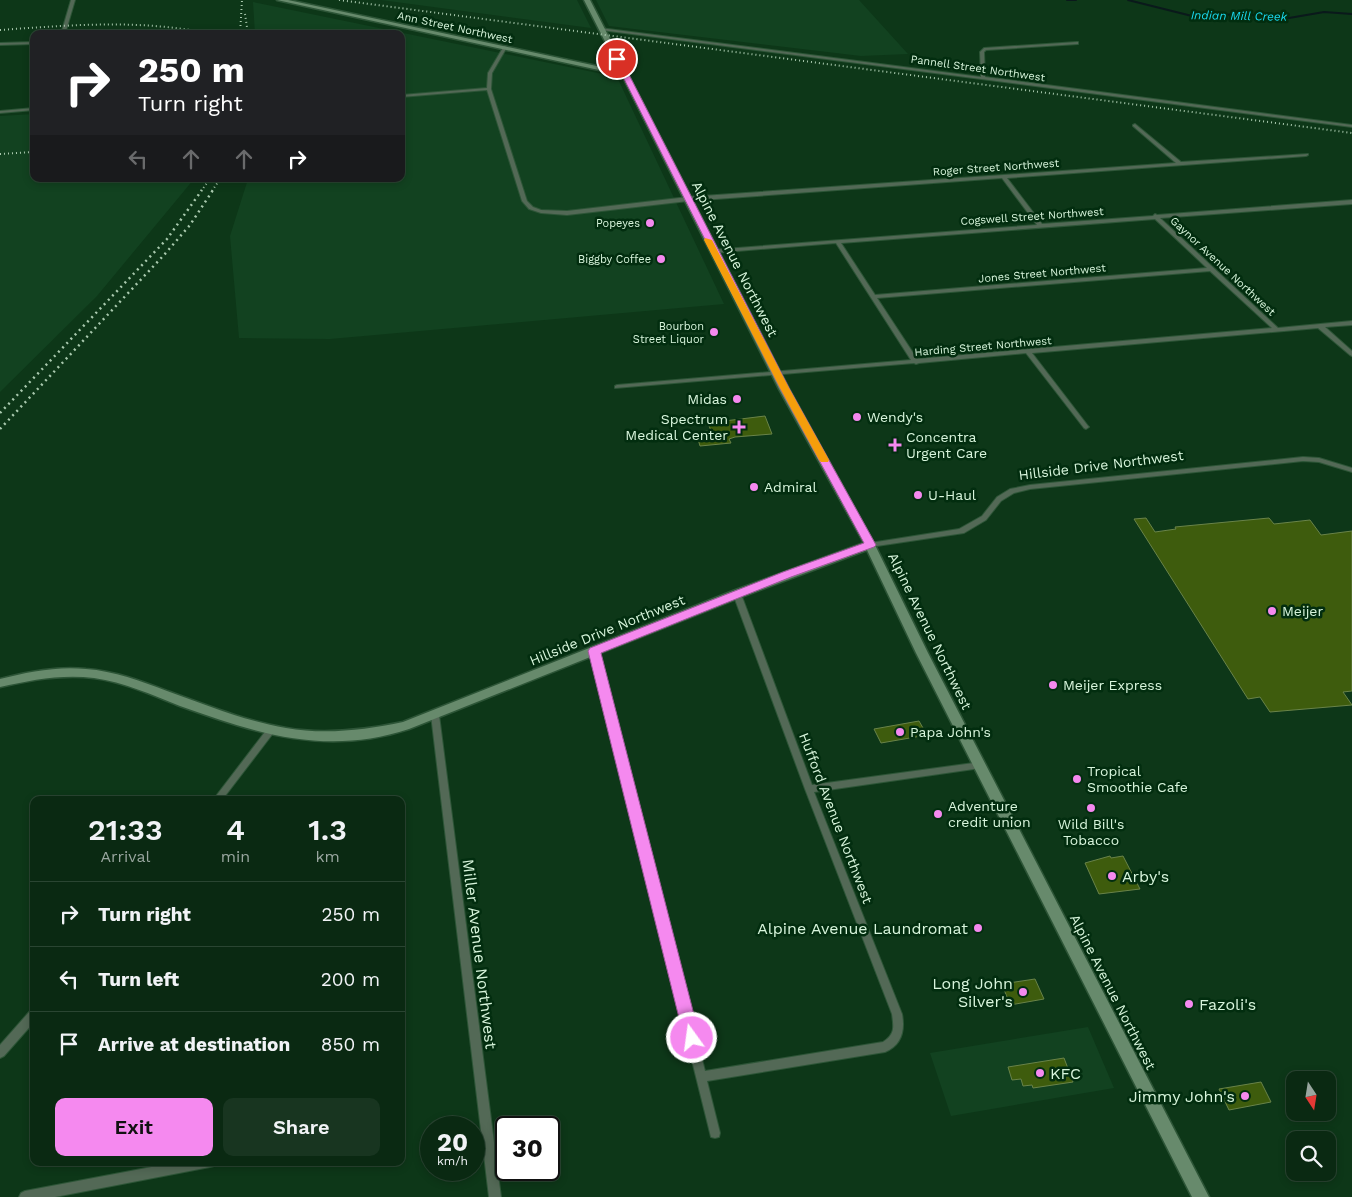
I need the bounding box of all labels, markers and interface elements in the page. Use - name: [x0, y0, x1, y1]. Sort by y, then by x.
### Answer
- water label: Indian Mill Creek: [1191, 8, 1288, 24]
- street label: Ann Street Northwest: [396, 9, 514, 46]
- pin: [596, 38, 638, 80]
- icon: arrive: [603, 45, 631, 73]
- text: 250 m: [138, 49, 245, 91]
- icon: right: [55, 50, 120, 115]
- street label: Pannell Street Northwest: [910, 53, 1046, 84]
- text: Turn right: [138, 91, 243, 116]
- icon: left: [124, 145, 152, 173]
- icon: ahead: [177, 145, 205, 173]
- icon: ahead: [230, 145, 258, 173]
- icon: right: [283, 145, 311, 173]
- street label: Roger Street Northwest: [932, 157, 1060, 178]
- street label: Alpine Avenue Northwest: [689, 179, 781, 340]
- street label: Cogswell Street Northwest: [960, 205, 1105, 228]
- street label: Gaynor Avenue Northwest: [1167, 214, 1278, 319]
- place label: Popeyes: [596, 217, 640, 230]
- marker: Popeyes: [644, 217, 656, 229]
- place label: Biggby Coffee: [578, 253, 651, 266]
- marker: Biggby Coffee: [655, 253, 667, 265]
- street label: Jones Street Northwest: [978, 261, 1107, 286]
- place label: Bourbon Street Liquor: [633, 320, 705, 346]
- marker: Bourbon Street Liquor: [708, 326, 720, 338]
- street label: Harding Street Northwest: [914, 334, 1052, 359]
- place label: Midas: [687, 391, 727, 407]
- marker: Midas: [731, 393, 743, 405]
- place label: Wendy's: [867, 409, 923, 425]
- place label: Spectrum Medical Center: [625, 411, 728, 443]
- marker: Wendy's: [851, 411, 863, 423]
- marker: Spectrum Medical Center: [732, 420, 746, 434]
- place label: Concentra Urgent Care: [906, 429, 987, 461]
- marker: Concentra Urgent Care: [888, 438, 902, 452]
- street label: Hillside Drive Northwest: [1018, 447, 1184, 483]
- place label: Admiral: [764, 479, 817, 495]
- marker: Admiral: [748, 481, 760, 493]
- place label: U-Haul: [928, 487, 977, 503]
- marker: U-Haul: [912, 489, 924, 501]
- street label: Alpine Avenue Northwest: [885, 550, 975, 712]
- street label: Hillside Drive Northwest: [527, 591, 687, 669]
- place label: Meijer: [1282, 603, 1323, 619]
- marker: Meijer: [1266, 605, 1278, 617]
- place label: Meijer Express: [1063, 677, 1162, 693]
- marker: Meijer Express: [1047, 679, 1059, 691]
- place label: Papa John's: [910, 724, 991, 740]
- marker: Papa John's: [894, 726, 906, 738]
- street label: Hufford Avenue Northwest: [796, 730, 876, 906]
- place label: Tropical Smoothie Cafe: [1087, 763, 1188, 795]
- marker: Tropical Smoothie Cafe: [1071, 773, 1083, 785]
- place label: Adventure credit union: [948, 798, 1031, 830]
- marker: Wild Bill's Tobacco: [1085, 802, 1097, 814]
- marker: Adventure credit union: [932, 808, 944, 820]
- text: 21:33: [88, 812, 163, 847]
- text: 4: [226, 812, 245, 847]
- text: 1.3: [308, 812, 347, 847]
- place label: Wild Bill's Tobacco: [1058, 816, 1124, 848]
- text: Arrival: [100, 847, 150, 866]
- text: min: [221, 847, 250, 866]
- text: km: [315, 847, 340, 866]
- street label: Miller Avenue Northwest: [458, 858, 501, 1050]
- place label: Arby's: [1122, 867, 1169, 886]
- marker: Arby's: [1106, 870, 1118, 882]
- icon: right: [55, 900, 83, 928]
- text: Turn right: [98, 903, 191, 926]
- text: 250 m: [321, 903, 380, 926]
- street label: Alpine Avenue Northwest: [1067, 912, 1159, 1073]
- place label: Alpine Avenue Laundromat: [757, 919, 968, 938]
- marker: Alpine Avenue Laundromat: [972, 922, 984, 934]
- icon: left: [55, 965, 83, 993]
- text: Turn left: [98, 968, 179, 991]
- text: 200 m: [321, 968, 380, 991]
- place label: Long John Silver's: [932, 974, 1013, 1011]
- marker: Long John Silver's: [1017, 986, 1029, 998]
- place label: Fazoli's: [1199, 995, 1256, 1014]
- marker: Fazoli's: [1183, 998, 1195, 1010]
- position arrow: [665, 1011, 717, 1063]
- icon: arrive: [55, 1030, 83, 1058]
- text: Arrive at destination: [98, 1033, 290, 1056]
- text: 850 m: [321, 1033, 380, 1056]
- place label: KFC: [1050, 1064, 1081, 1083]
- marker: KFC: [1034, 1067, 1046, 1079]
- north arrow: [1286, 1071, 1336, 1121]
- map controls: [1286, 1071, 1336, 1181]
- place label: Jimmy John's: [1129, 1087, 1235, 1106]
- marker: Jimmy John's: [1239, 1090, 1251, 1102]
- button: Exit: [55, 1098, 213, 1156]
- button: Share: [223, 1098, 380, 1156]
- speed limit sign: 30: [495, 1116, 560, 1181]
- text: 20: [437, 1128, 468, 1157]
- button: search: [1286, 1131, 1336, 1181]
- text: km/h: [437, 1154, 468, 1168]

